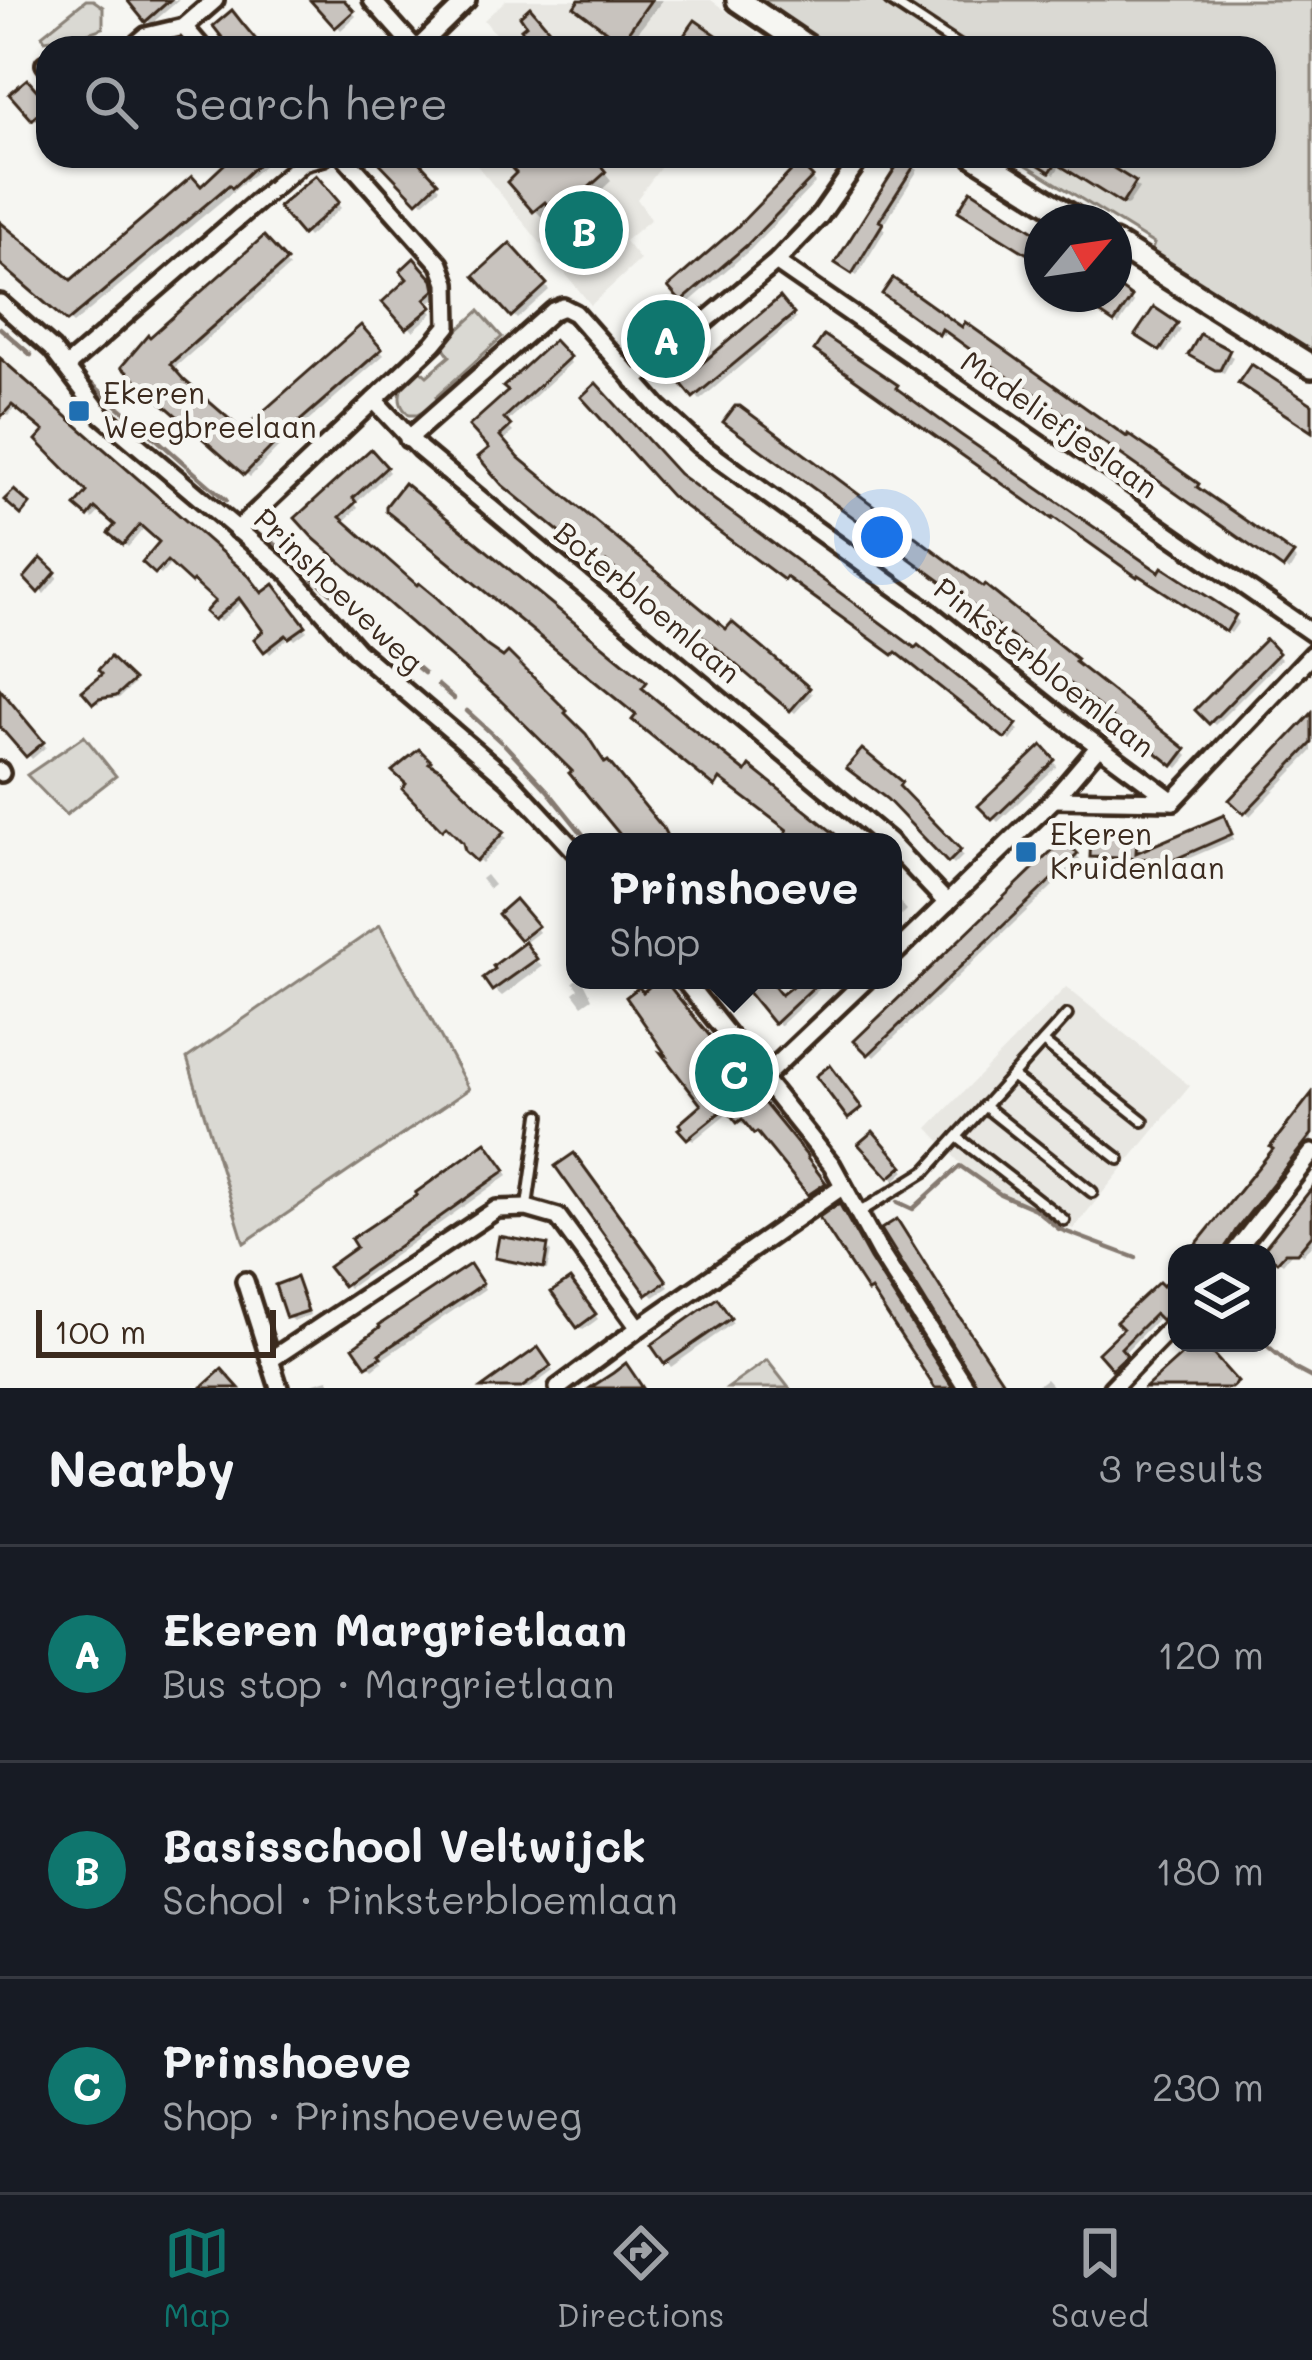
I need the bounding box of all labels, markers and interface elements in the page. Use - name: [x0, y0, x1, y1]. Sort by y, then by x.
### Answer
- search box: [36, 36, 1276, 168]
- icon: search: [78, 69, 144, 135]
- text: Search here: [174, 73, 448, 131]
- pin: B: [545, 185, 623, 275]
- north arrow: [1024, 204, 1132, 312]
- pin: A: [627, 294, 705, 384]
- street label: Madeliefjeslaan: [954, 340, 1167, 506]
- place label: Ekeren Weegbreelaan: [103, 372, 317, 446]
- marker: Ekeren Weegbreelaan: [66, 398, 92, 424]
- street label: Prinshoeveweg: [246, 499, 433, 681]
- your location: [852, 507, 912, 567]
- street label: Boterbloemlaan: [547, 512, 750, 691]
- street label: Pinksterbloemlaan: [927, 568, 1164, 765]
- place label: Ekeren Kruidenlaan: [1050, 813, 1225, 887]
- popup: [566, 833, 902, 989]
- marker: Ekeren Kruidenlaan: [1013, 839, 1039, 865]
- text: Prinshoeve: [609, 857, 859, 915]
- text: Shop: [609, 915, 700, 966]
- pin: C: [695, 1028, 773, 1118]
- map controls: [1168, 1244, 1276, 1352]
- button: layers: [1168, 1244, 1276, 1352]
- scale bar: [36, 1304, 276, 1357]
- text: 100 m: [54, 1309, 146, 1352]
- text: Nearby: [48, 1433, 235, 1500]
- text: 3 results: [1099, 1441, 1264, 1492]
- text: Ekeren Margrietlaan: [162, 1599, 627, 1657]
- text: A: [73, 1628, 101, 1679]
- text: 120 m: [1157, 1628, 1264, 1679]
- text: Bus stop · Margrietlaan: [162, 1657, 615, 1708]
- text: Basisschool Veltwijck: [162, 1815, 646, 1873]
- text: B: [74, 1844, 100, 1895]
- text: 180 m: [1155, 1844, 1264, 1895]
- text: School · Pinksterbloemlaan: [162, 1873, 678, 1924]
- text: Prinshoeve: [162, 2031, 411, 2089]
- text: C: [73, 2060, 101, 2111]
- text: 230 m: [1152, 2060, 1264, 2111]
- text: Shop · Prinshoeveweg: [162, 2089, 582, 2140]
- tab: Map: [163, 2220, 230, 2335]
- tab: Directions: [557, 2220, 724, 2335]
- tab: Saved: [1051, 2220, 1149, 2335]

